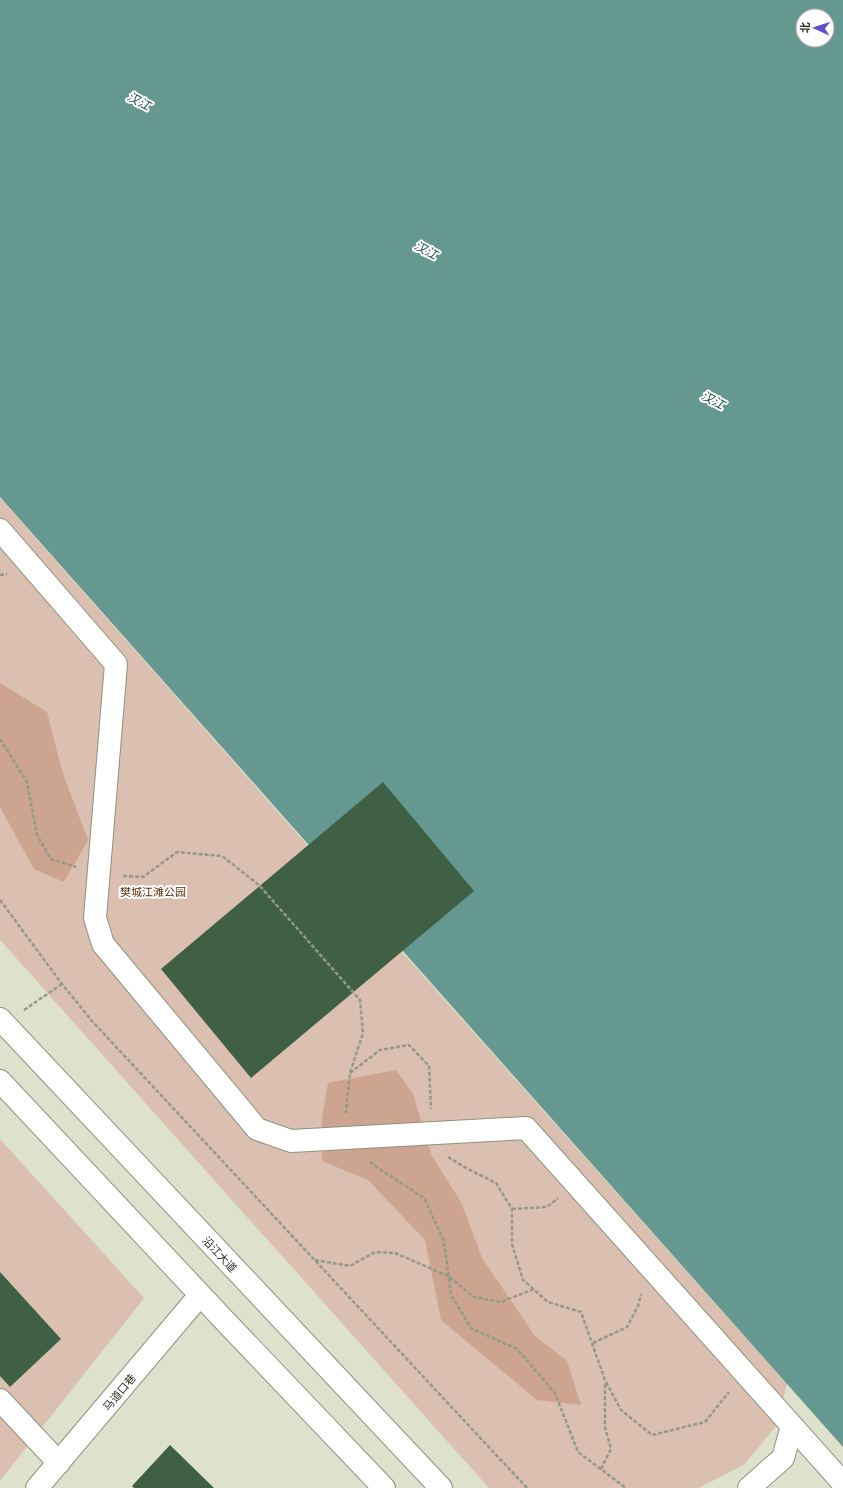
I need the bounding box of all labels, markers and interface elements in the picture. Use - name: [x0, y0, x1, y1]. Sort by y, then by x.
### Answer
- north arrow: [795, 8, 835, 48]
- text: 北: [798, 22, 811, 33]
- water label: 汉江: [125, 89, 155, 114]
- water label: 汉江: [412, 238, 442, 263]
- water label: 汉江: [699, 388, 729, 413]
- park label: 樊城江滩公园: [120, 885, 186, 898]
- street label: 沿江大道: [200, 1233, 240, 1275]
- street label: 马道口巷: [100, 1371, 138, 1413]

